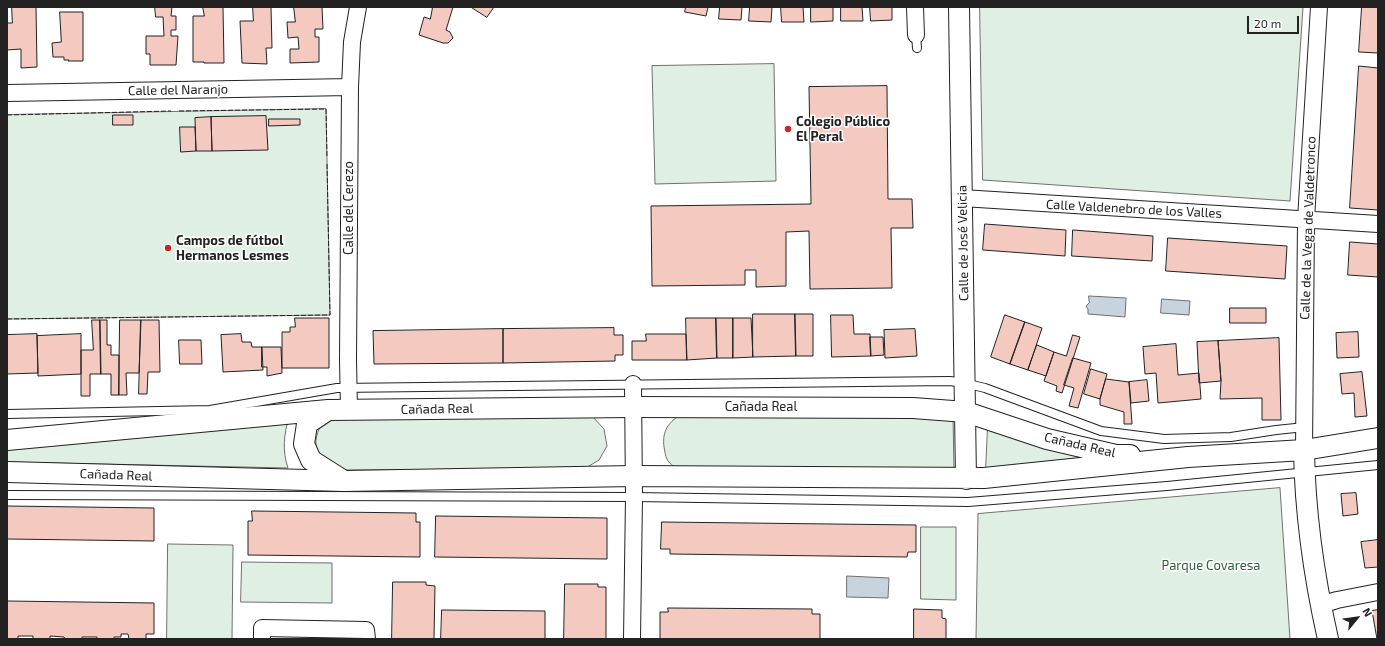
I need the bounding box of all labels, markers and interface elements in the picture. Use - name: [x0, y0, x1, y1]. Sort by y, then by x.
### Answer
- scale bar: [1249, 8, 1301, 34]
- text: 20 m: [1254, 16, 1281, 30]
- street label: Calle del Naranjo: [128, 81, 228, 99]
- place label: Colegio Público El Peral: [796, 114, 890, 145]
- marker: Colegio Público El Peral: [783, 124, 793, 134]
- street label: Calle de la Vega de Valdetronco: [1297, 136, 1319, 320]
- street label: Calle del Cerezo: [341, 161, 357, 255]
- street label: Calle de José Velicia: [954, 185, 972, 301]
- street label: Calle Valdenebro de los Valles: [1045, 197, 1223, 221]
- place label: Campos de fútbol Hermanos Lesmes: [176, 233, 289, 264]
- marker: Campos de fútbol Hermanos Lesmes: [163, 243, 173, 253]
- street label: Cañada Real: [725, 399, 797, 415]
- street label: Cañada Real: [401, 401, 473, 417]
- street label: Cañada Real: [1043, 429, 1117, 461]
- street label: Cañada Real: [79, 466, 153, 484]
- park label: Parque Covaresa: [1162, 558, 1260, 574]
- north arrow: [1337, 598, 1377, 638]
- text: N: [1360, 605, 1376, 619]

